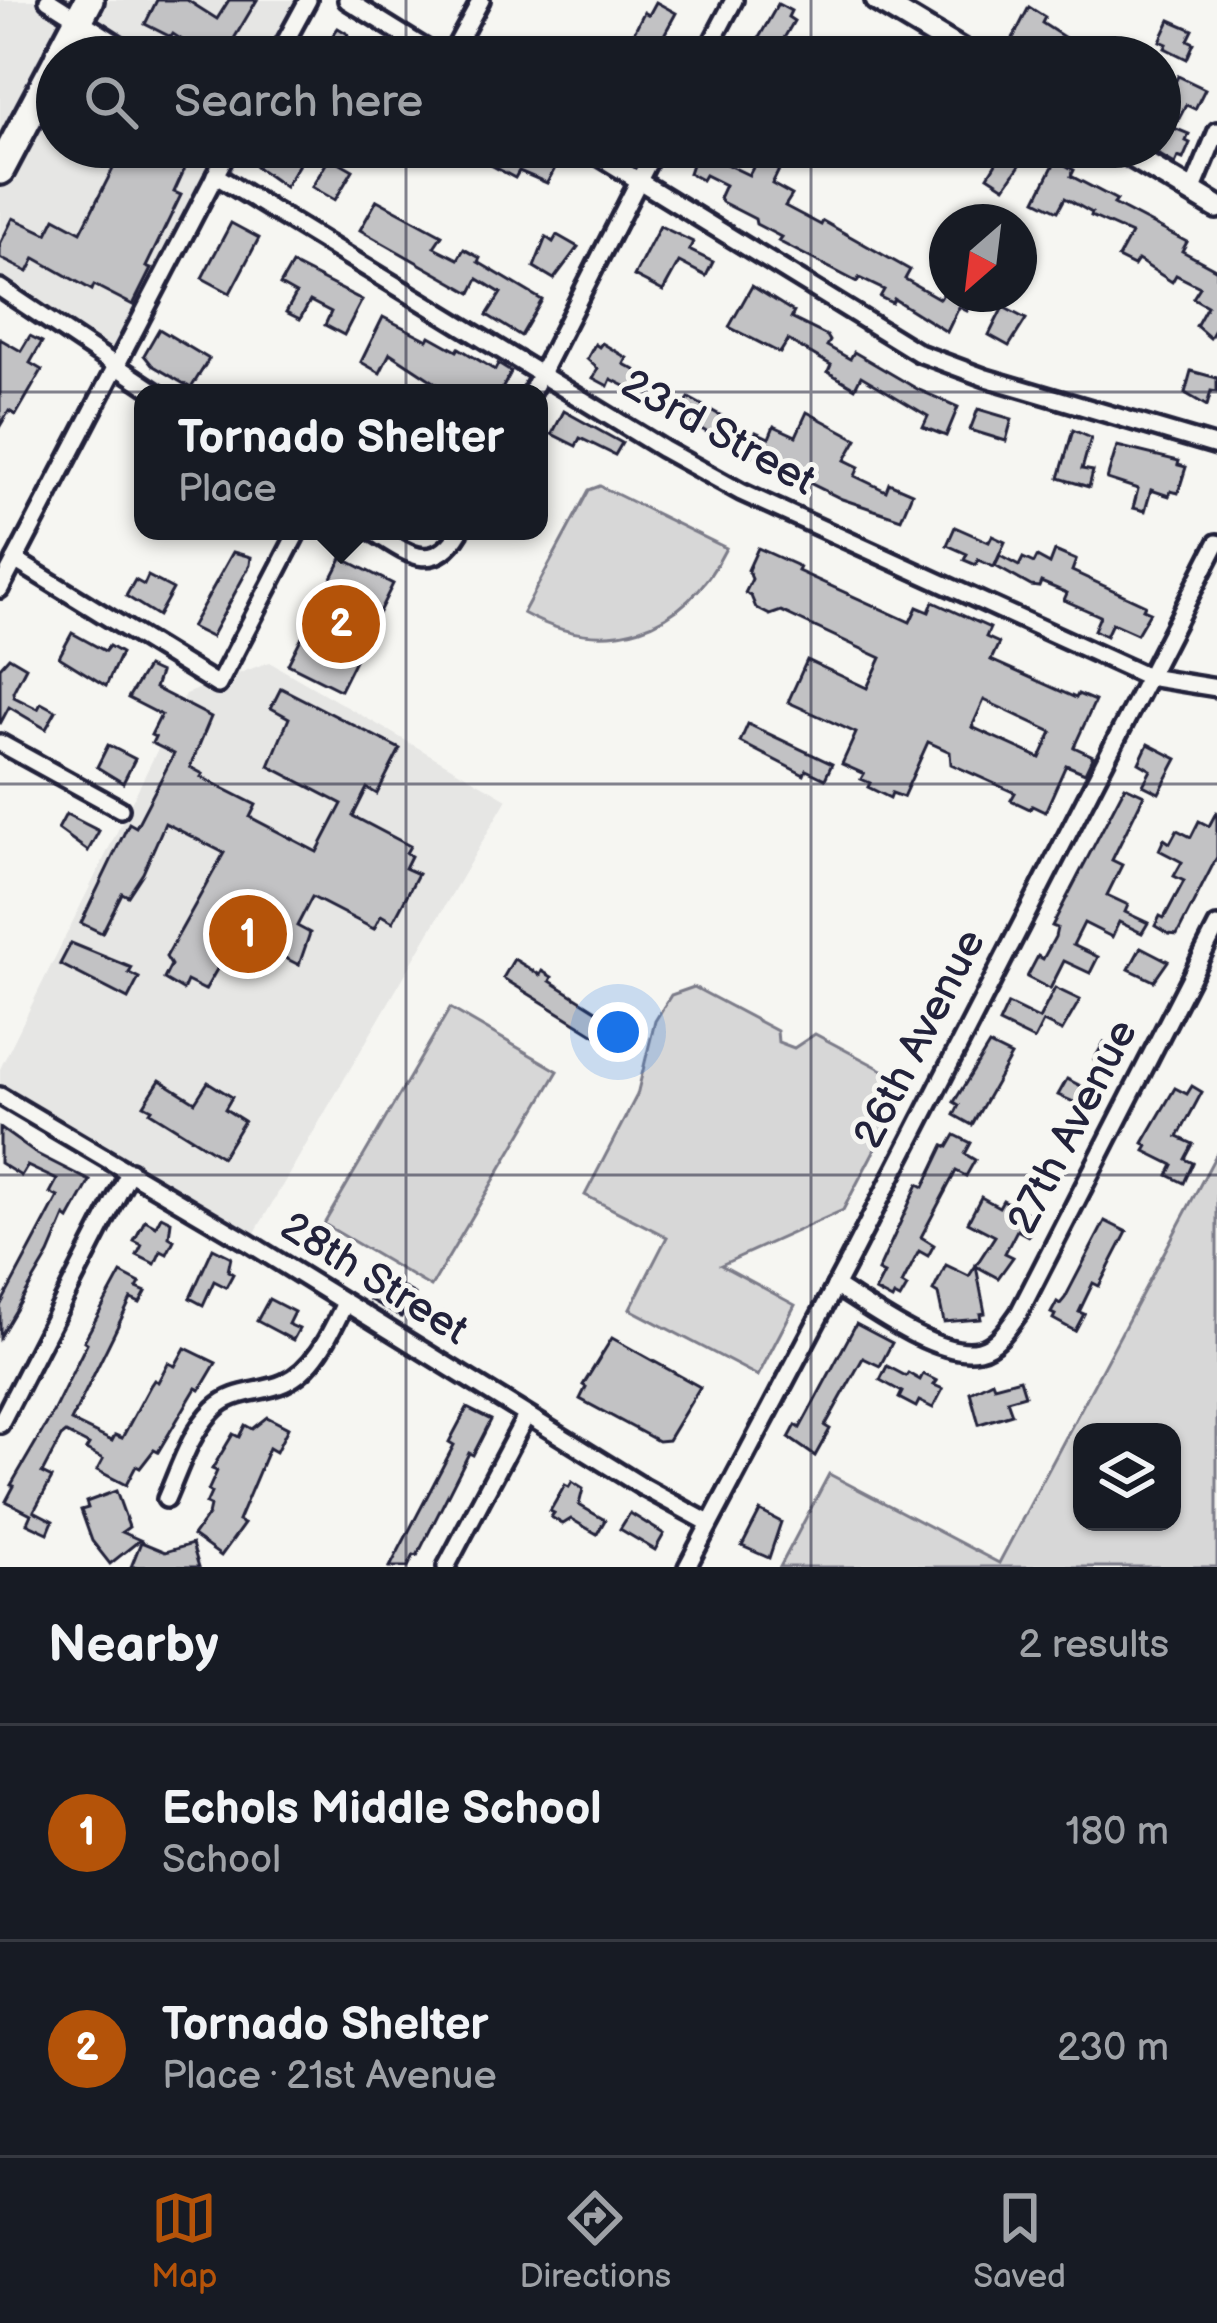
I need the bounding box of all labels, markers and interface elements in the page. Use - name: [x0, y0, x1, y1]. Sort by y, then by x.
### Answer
- search box: [36, 36, 1181, 168]
- icon: search: [78, 69, 144, 135]
- text: Search here: [174, 75, 423, 130]
- north arrow: [929, 204, 1037, 312]
- street label: 23rd Street: [612, 359, 824, 507]
- popup: [134, 384, 548, 540]
- text: Tornado Shelter: [178, 411, 504, 466]
- text: Place: [178, 466, 277, 513]
- pin: 2: [302, 579, 380, 669]
- pin: 1: [209, 889, 287, 979]
- street label: 26th Avenue: [843, 921, 997, 1157]
- your location: [588, 1002, 648, 1062]
- street label: 27th Avenue: [997, 1011, 1149, 1243]
- street label: 28th Street: [271, 1201, 477, 1357]
- map controls: [1073, 1423, 1181, 1531]
- button: layers: [1073, 1423, 1181, 1531]
- text: Nearby: [48, 1615, 219, 1676]
- text: 2 results: [1018, 1622, 1169, 1669]
- text: Echols Middle School: [162, 1782, 602, 1837]
- text: 1: [79, 1809, 95, 1856]
- text: 180 m: [1065, 1809, 1169, 1856]
- text: School: [162, 1837, 281, 1884]
- text: Tornado Shelter: [162, 1998, 489, 2053]
- text: 2: [75, 2025, 99, 2072]
- text: 230 m: [1057, 2025, 1169, 2072]
- text: Place · 21st Avenue: [162, 2053, 497, 2100]
- tab: Map: [151, 2185, 217, 2297]
- tab: Directions: [520, 2185, 671, 2297]
- tab: Saved: [973, 2185, 1066, 2297]

